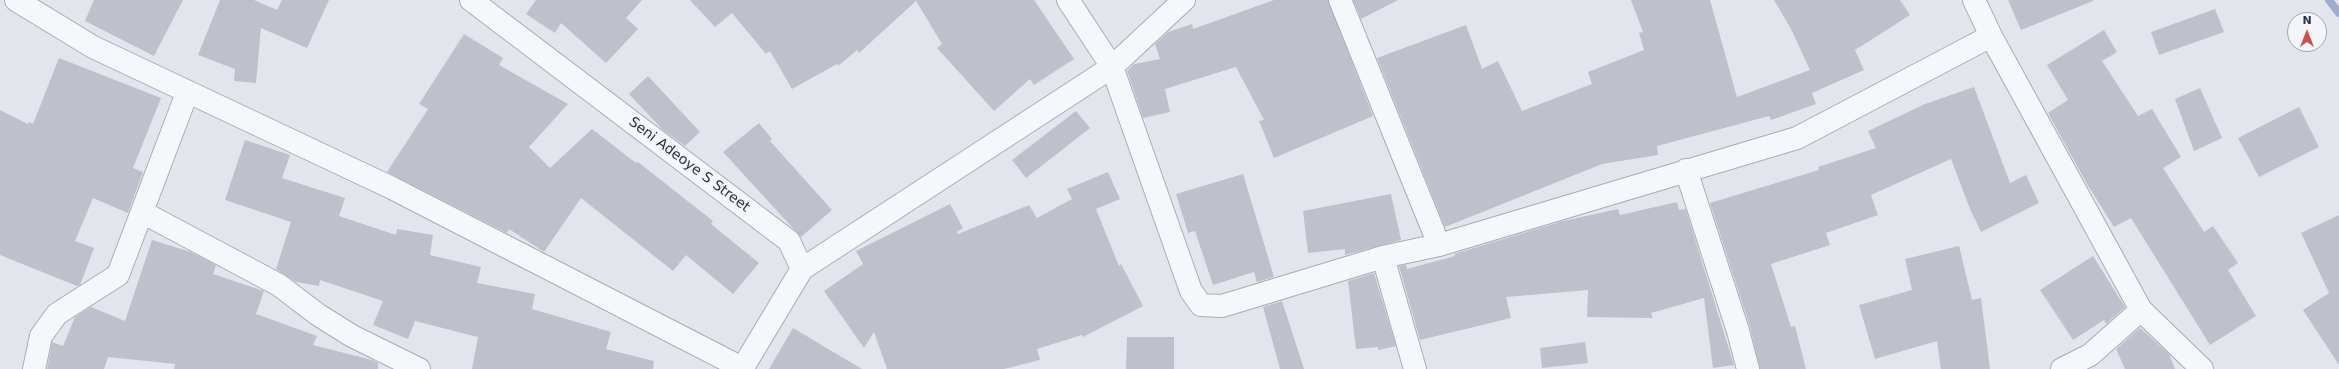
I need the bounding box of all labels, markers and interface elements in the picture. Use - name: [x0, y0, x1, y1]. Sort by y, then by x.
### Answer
- north arrow: [2287, 12, 2327, 52]
- text: N: [2302, 14, 2312, 27]
- street label: Seni Adeoye S Street: [625, 114, 753, 216]

